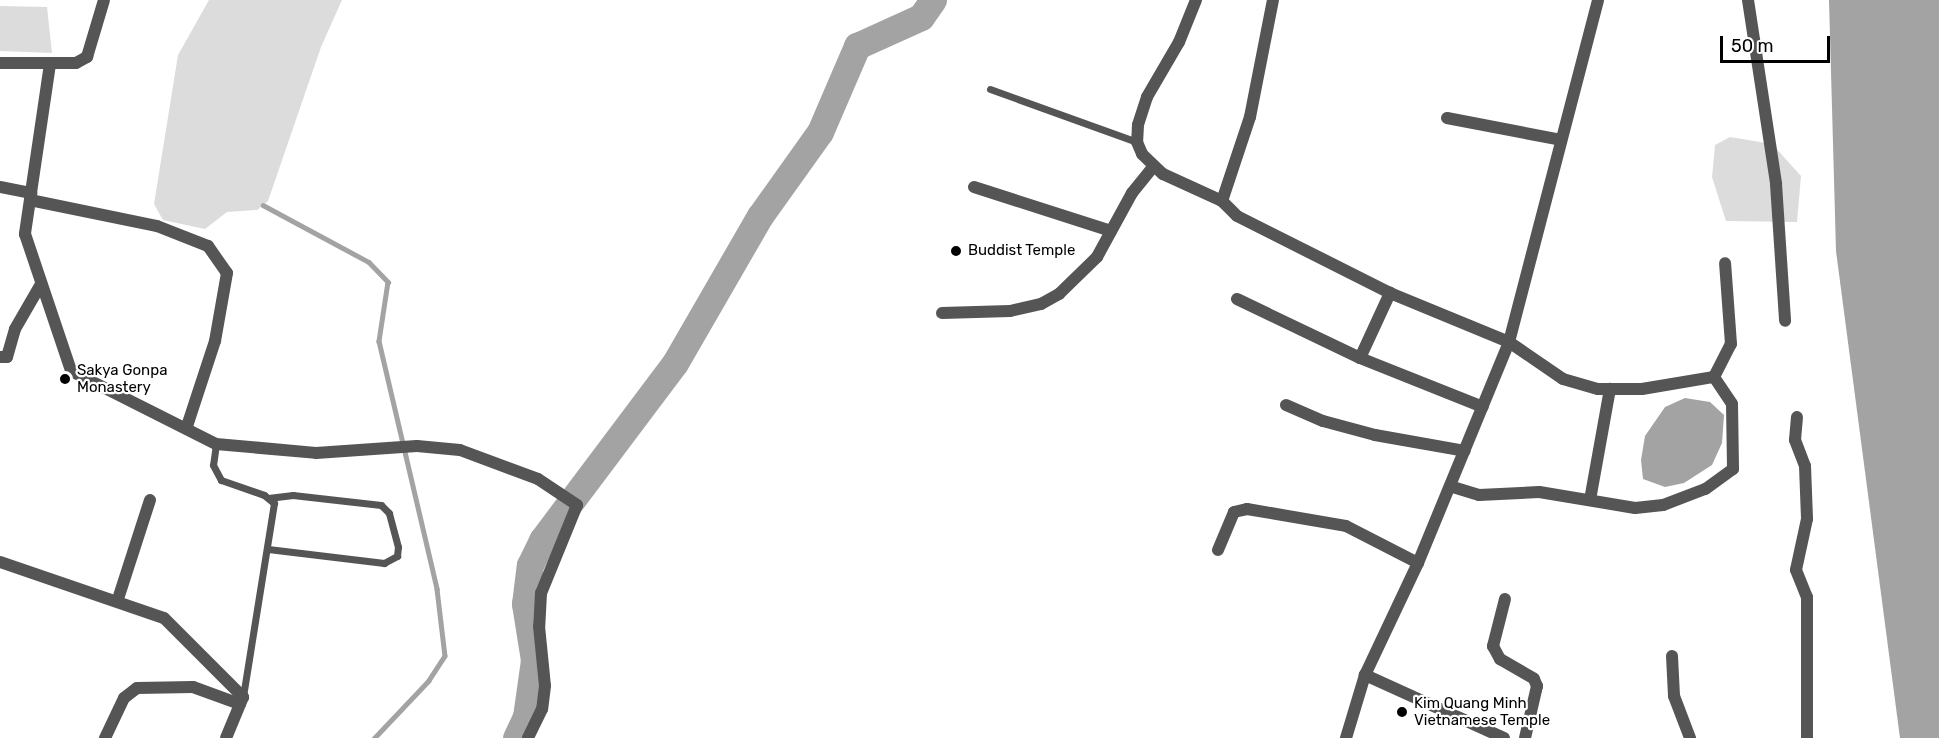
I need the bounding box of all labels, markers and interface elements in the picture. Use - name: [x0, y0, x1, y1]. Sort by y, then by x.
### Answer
- scale bar: [1723, 24, 1832, 62]
- text: 50 m: [1731, 35, 1774, 57]
- place label: Buddist Temple: [968, 242, 1076, 260]
- marker: Buddist Temple: [949, 244, 963, 258]
- place label: Sakya Gonpa Monastery: [77, 361, 167, 396]
- marker: Sakya Gonpa Monastery: [58, 372, 72, 386]
- place label: Kim Quang Minh Vietnamese Temple: [1414, 694, 1550, 729]
- marker: Kim Quang Minh Vietnamese Temple: [1395, 705, 1409, 719]

